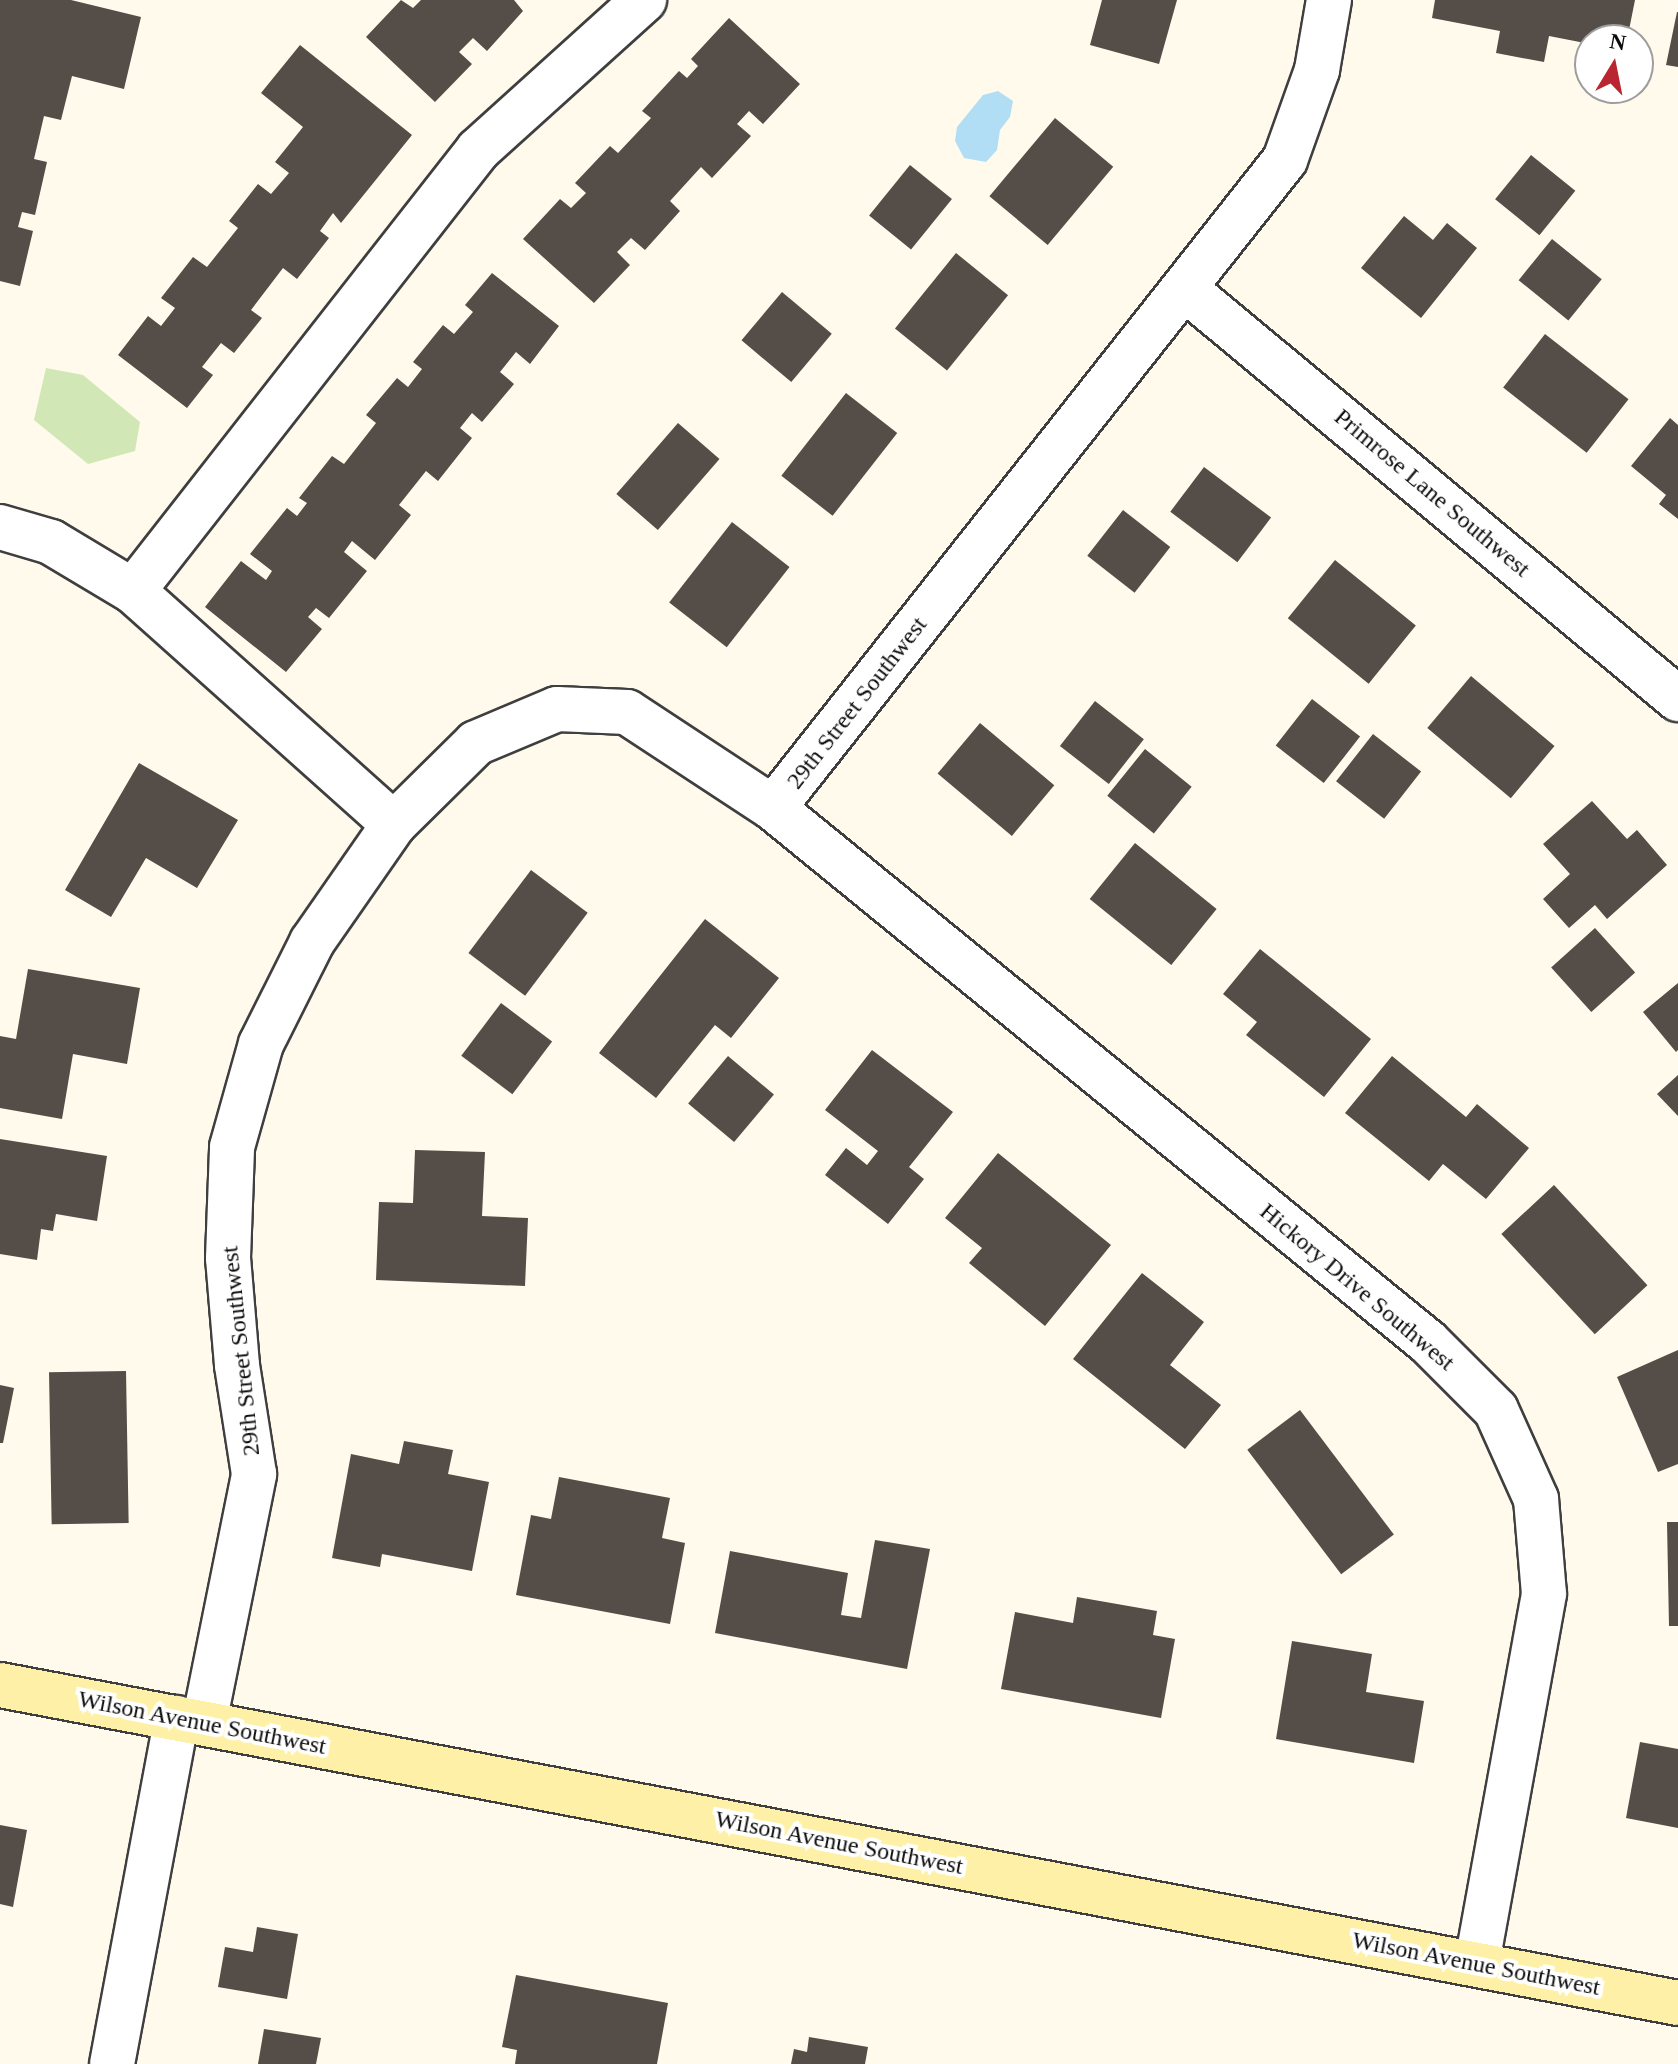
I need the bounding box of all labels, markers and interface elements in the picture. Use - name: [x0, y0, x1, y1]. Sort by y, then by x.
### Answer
- north arrow: [1574, 24, 1654, 104]
- text: N: [1608, 28, 1628, 56]
- street label: Primrose Lane Southwest: [1328, 403, 1536, 583]
- street label: 29th Street Southwest: [781, 611, 933, 795]
- street label: Hickory Drive Southwest: [1254, 1197, 1460, 1377]
- street label: 29th Street Southwest: [216, 1245, 266, 1457]
- street label: Wilson Avenue Southwest: [75, 1685, 329, 1761]
- street label: Wilson Avenue Southwest: [712, 1805, 966, 1881]
- street label: Wilson Avenue Southwest: [1349, 1926, 1603, 2002]

